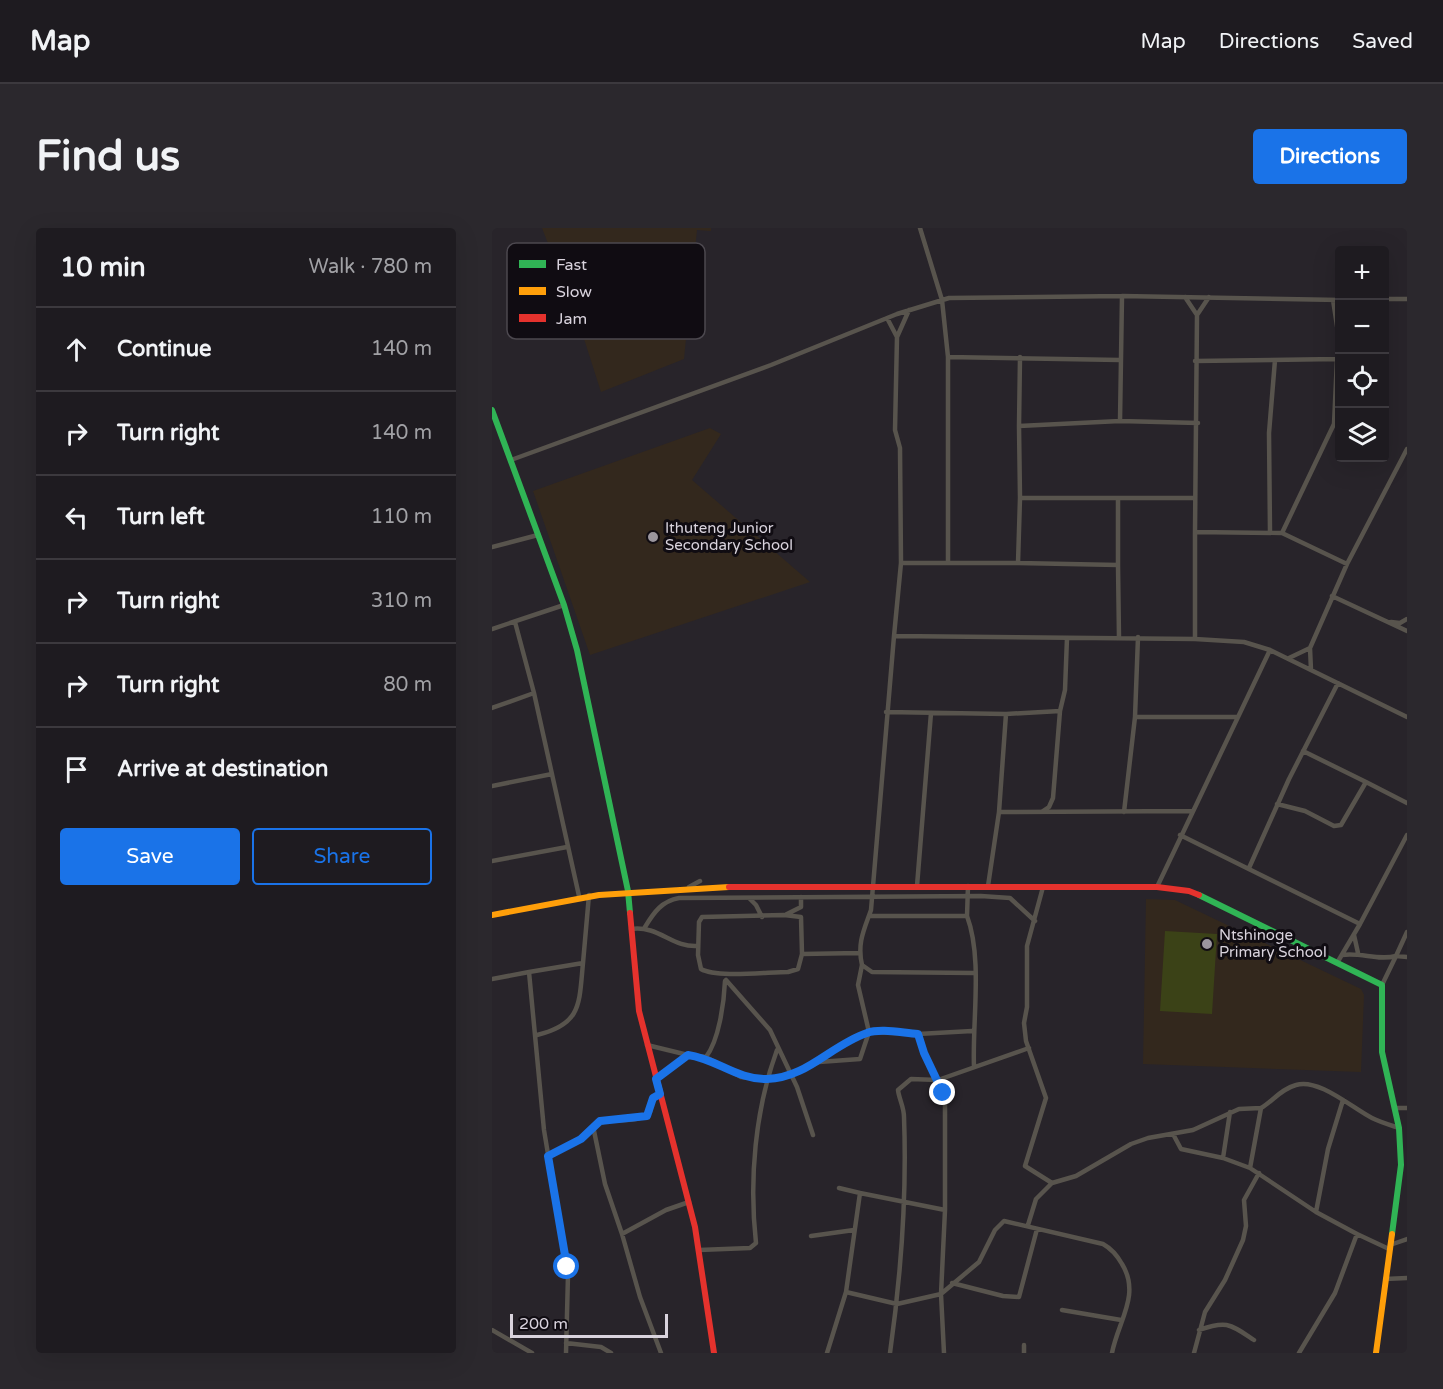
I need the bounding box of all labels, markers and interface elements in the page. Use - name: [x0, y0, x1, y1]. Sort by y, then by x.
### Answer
- text: Map: [30, 24, 90, 58]
- text: Map: [1140, 29, 1186, 54]
- text: Directions: [1219, 29, 1319, 54]
- text: Saved: [1352, 29, 1413, 54]
- button: Directions: [1253, 129, 1407, 184]
- text: Find us: [36, 131, 180, 182]
- legend: [507, 243, 705, 339]
- map controls: [1335, 246, 1389, 462]
- button: +: [1335, 246, 1389, 300]
- text: 10 min: [60, 252, 146, 283]
- text: Walk · 780 m: [309, 255, 432, 279]
- text: Fast: [556, 255, 587, 275]
- text: Slow: [556, 282, 592, 302]
- button: −: [1335, 300, 1389, 354]
- text: Jam: [556, 309, 587, 329]
- icon: ahead: [60, 333, 93, 366]
- text: Continue: [117, 336, 212, 362]
- text: 140 m: [371, 337, 432, 361]
- button: locate: [1335, 354, 1389, 408]
- button: layers: [1335, 408, 1389, 462]
- icon: right: [60, 417, 93, 450]
- text: Turn right: [117, 420, 219, 446]
- text: 140 m: [371, 421, 432, 445]
- icon: left: [60, 501, 93, 534]
- text: Turn left: [117, 504, 205, 530]
- text: 110 m: [371, 505, 432, 529]
- place label: Ithuteng Junior Secondary School: [665, 519, 793, 554]
- marker: Ithuteng Junior Secondary School: [646, 530, 660, 544]
- icon: right: [60, 585, 93, 618]
- text: Turn right: [117, 588, 219, 614]
- text: 310 m: [371, 589, 432, 613]
- icon: right: [60, 669, 93, 702]
- text: Turn right: [117, 672, 219, 698]
- text: 80 m: [383, 673, 432, 697]
- icon: arrive: [60, 753, 93, 786]
- text: Arrive at destination: [117, 756, 328, 782]
- button: Save: [60, 828, 240, 885]
- button: Share: [252, 828, 432, 885]
- place label: Ntshinoge Primary School: [1219, 926, 1327, 961]
- marker: Ntshinoge Primary School: [1200, 937, 1214, 951]
- route end: [929, 1079, 955, 1105]
- route start: [553, 1253, 579, 1279]
- scale bar: [510, 1311, 668, 1338]
- text: 200 m: [519, 1314, 568, 1334]

